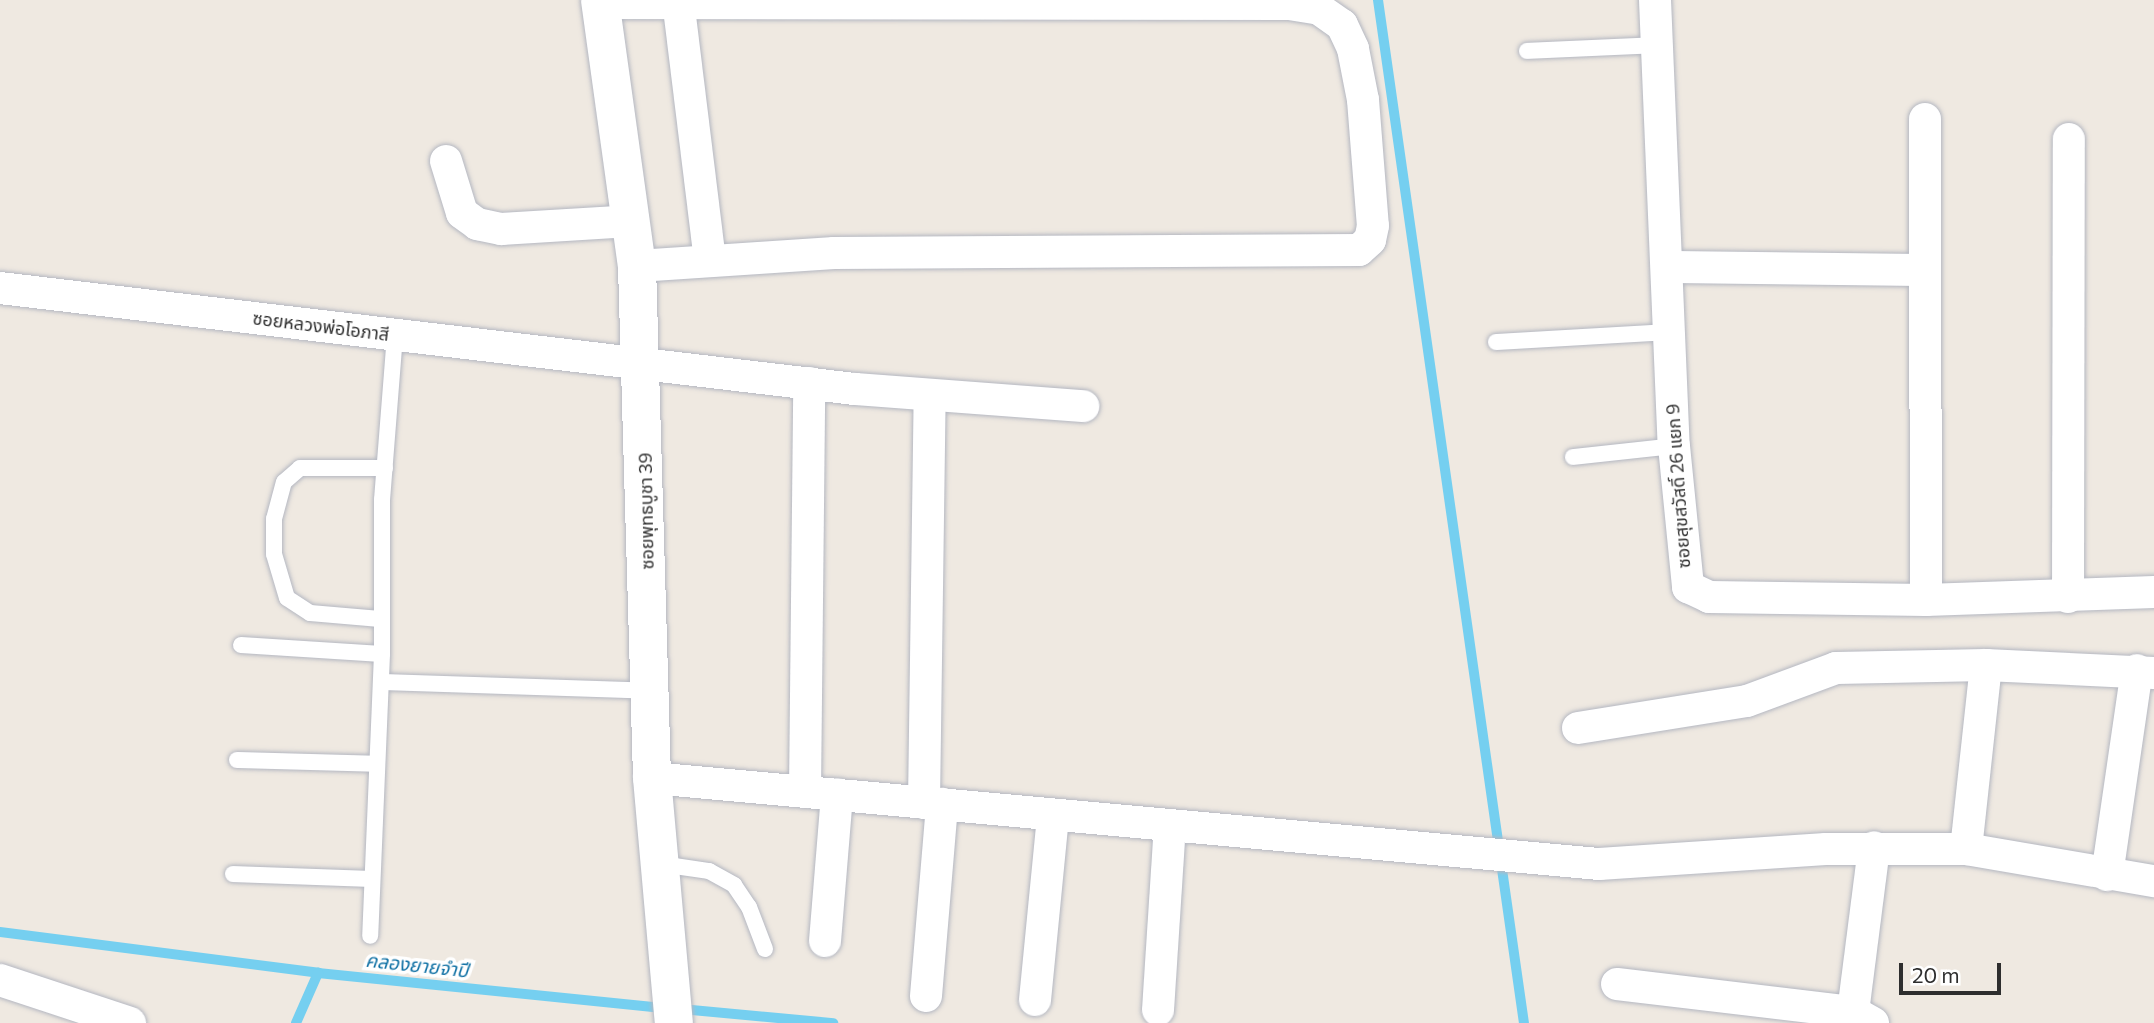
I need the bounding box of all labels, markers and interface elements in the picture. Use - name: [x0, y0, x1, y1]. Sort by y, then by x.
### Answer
- street label: ซอยหลวงพ่อโอภาสี: [251, 307, 391, 345]
- street label: ซอยสุขสวัสดิ์ 26 แยก 9: [1661, 403, 1695, 569]
- street label: ซอยพุทธบูชา 39: [634, 452, 658, 570]
- water label: คลองยายจำปี: [364, 948, 470, 982]
- scale bar: [1902, 950, 2004, 994]
- text: 20 m: [1912, 962, 1960, 987]

